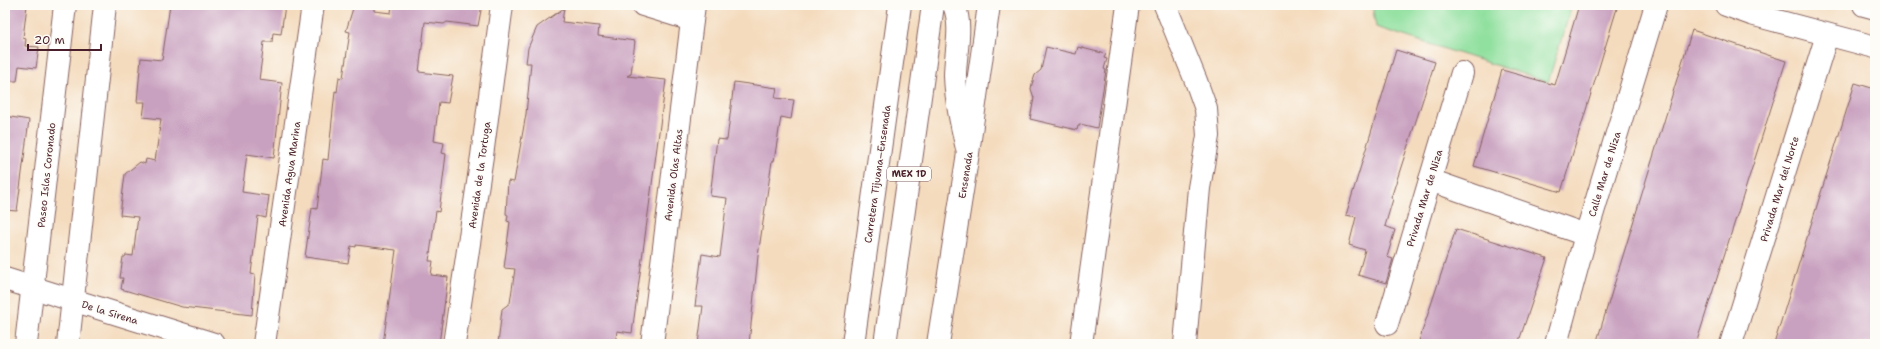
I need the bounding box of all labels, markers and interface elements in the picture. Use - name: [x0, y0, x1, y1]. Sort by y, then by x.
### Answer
- scale bar: [28, 26, 101, 52]
- text: 20 m: [34, 32, 65, 48]
- street label: Carretera Tijuana–Ensenada: [861, 103, 894, 244]
- street label: Avenida Agua Marina: [276, 120, 303, 228]
- street label: Avenida de la Tortuga: [466, 120, 494, 229]
- street label: Paseo Islas Coronado: [35, 122, 58, 228]
- street label: Avenida Olas Altas: [661, 128, 686, 222]
- street label: Calle Mar de Niza: [1585, 129, 1624, 218]
- street label: Privada Mar del Norte: [1757, 134, 1802, 244]
- street label: Privada Mar de Niza: [1403, 147, 1446, 248]
- street label: Ensenada: [955, 150, 976, 199]
- road number: MEX 1D: [887, 167, 931, 181]
- street label: De la Sirena: [80, 298, 140, 327]

